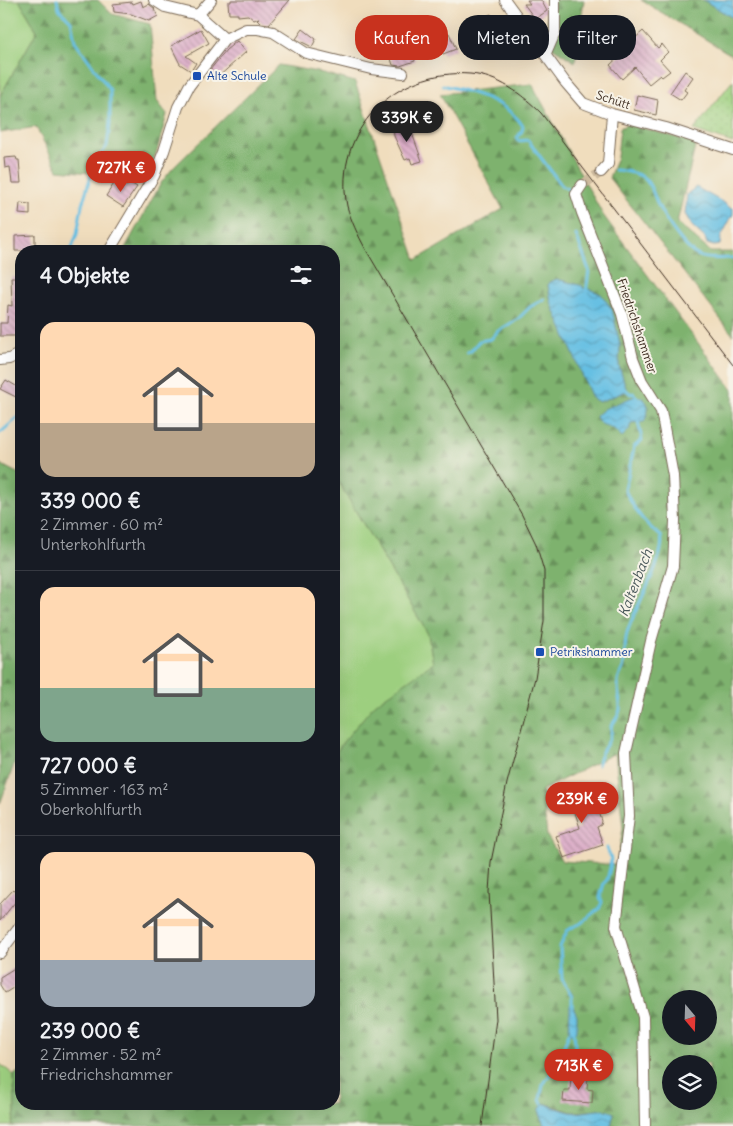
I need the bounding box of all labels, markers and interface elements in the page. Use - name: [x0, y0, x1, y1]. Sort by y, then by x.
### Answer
- chip: Kaufen: [355, 15, 448, 60]
- chip: Mieten: [458, 15, 549, 60]
- chip: Filter: [559, 15, 636, 60]
- place label: Alte Schule: [207, 68, 266, 83]
- marker: Alte Schule: [191, 70, 203, 82]
- street label: Schütt: [594, 87, 632, 112]
- pin: 339K €: [366, 100, 448, 143]
- text: 339K €: [381, 107, 433, 127]
- pin: 727K €: [80, 150, 162, 193]
- text: 727K €: [97, 157, 145, 177]
- icon: filters: [287, 261, 315, 289]
- text: 4 Objekte: [40, 262, 130, 289]
- street label: Friedrichshammer: [614, 276, 661, 375]
- icon: home: [133, 354, 223, 444]
- text: 339 000 €: [40, 487, 141, 514]
- text: 2 Zimmer · 60 m²: [40, 514, 163, 534]
- text: Unterkohlfurth: [40, 534, 146, 554]
- water label: Kaltenbach: [614, 546, 656, 619]
- icon: home: [133, 620, 223, 710]
- place label: Petrikshammer: [550, 644, 633, 659]
- marker: Petrikshammer: [534, 646, 546, 658]
- text: 727 000 €: [40, 752, 137, 779]
- text: 5 Zimmer · 163 m²: [40, 779, 169, 799]
- pin: 239K €: [541, 782, 623, 824]
- text: 239K €: [556, 788, 608, 808]
- text: Oberkohlfurth: [40, 799, 142, 819]
- icon: home: [133, 885, 223, 975]
- north arrow: [662, 990, 718, 1045]
- map controls: [662, 990, 717, 1110]
- text: 239 000 €: [40, 1017, 140, 1044]
- text: 2 Zimmer · 52 m²: [40, 1044, 161, 1064]
- pin: 713K €: [538, 1048, 620, 1091]
- text: 713K €: [555, 1055, 603, 1075]
- button: layers: [662, 1055, 717, 1110]
- text: Friedrichshammer: [40, 1064, 173, 1084]

